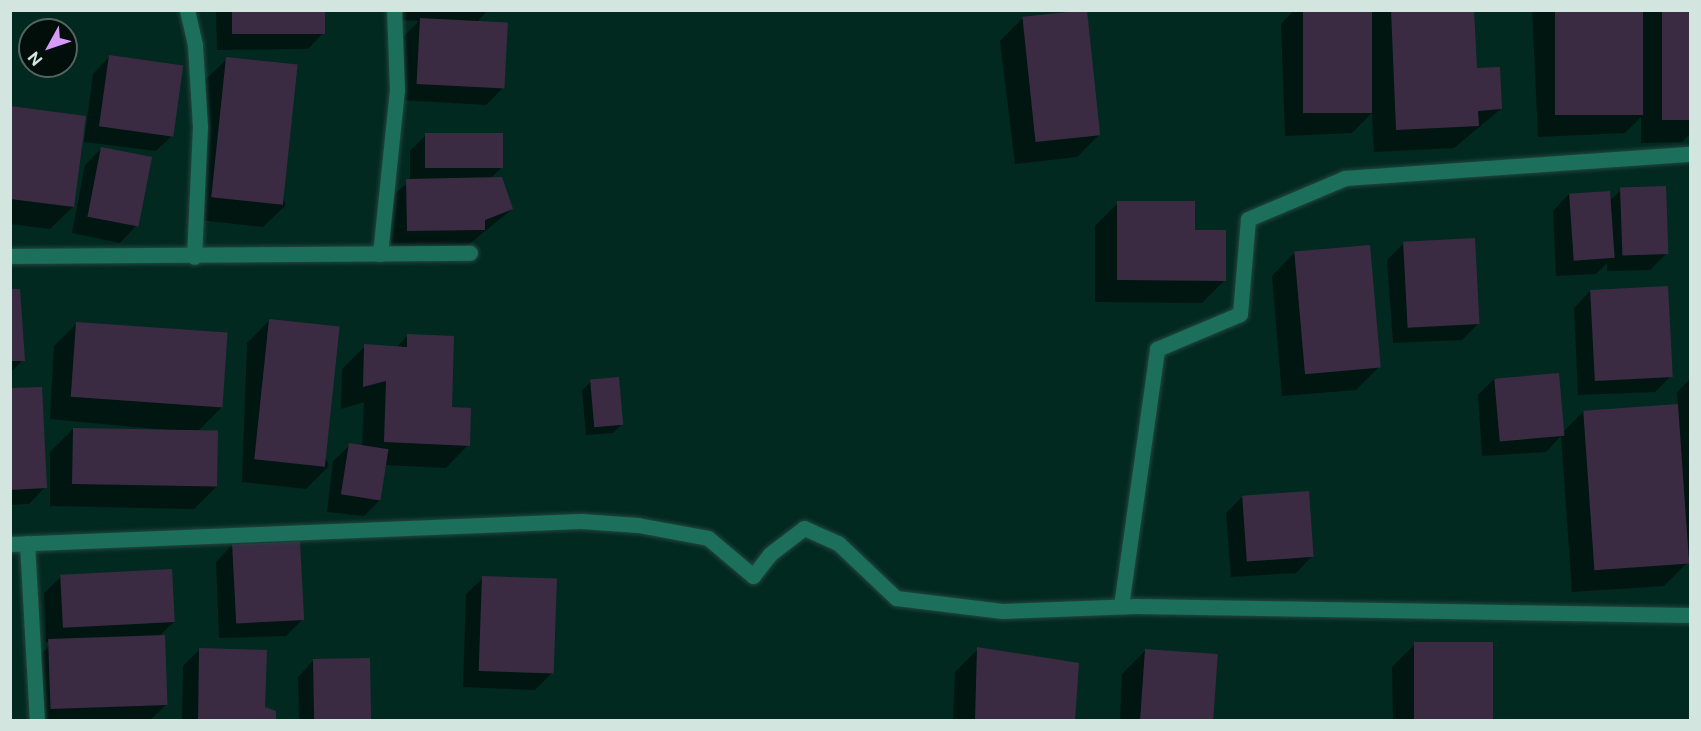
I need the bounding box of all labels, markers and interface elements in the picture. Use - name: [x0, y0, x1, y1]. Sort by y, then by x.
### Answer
- north arrow: [18, 18, 78, 78]
- text: N: [24, 48, 47, 70]

